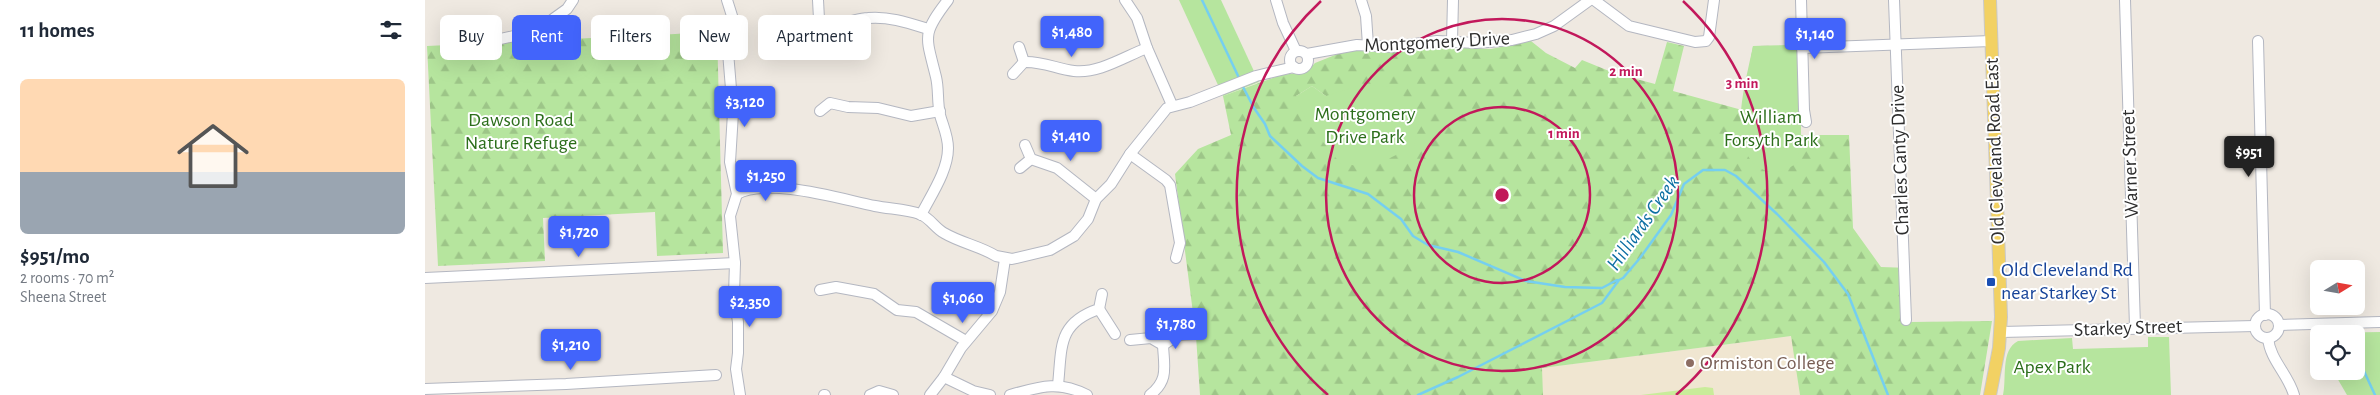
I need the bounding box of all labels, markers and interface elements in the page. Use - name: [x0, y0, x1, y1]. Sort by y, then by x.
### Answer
- chip: Buy: [440, 15, 502, 60]
- chip: Rent: [512, 15, 581, 60]
- chip: Filters: [591, 15, 670, 60]
- chip: New: [680, 15, 748, 60]
- chip: Apartment: [758, 15, 871, 60]
- pin: $1,480: [1031, 15, 1113, 58]
- icon: filters: [377, 16, 405, 44]
- pin: $1,140: [1774, 18, 1856, 60]
- text: 11 homes: [20, 20, 95, 41]
- text: $1,480: [1052, 24, 1092, 40]
- text: $1,140: [1796, 26, 1834, 42]
- street label: Montgomery Drive: [1364, 28, 1510, 56]
- street label: Old Cleveland Road East: [1982, 57, 2008, 245]
- text: 2 min: [1609, 64, 1643, 79]
- text: 3 min: [1726, 76, 1758, 91]
- street label: Charles Canty Drive: [1887, 84, 1913, 236]
- pin: $3,120: [704, 86, 786, 128]
- text: $3,120: [725, 94, 765, 110]
- park label: Montgomery Drive Park: [1314, 104, 1416, 147]
- park label: William Forsyth Park: [1724, 107, 1818, 150]
- street label: Warner Street: [2118, 109, 2142, 219]
- park label: Dawson Road Nature Refuge: [465, 110, 577, 153]
- icon: home: [168, 111, 258, 201]
- pin: $1,410: [1030, 120, 1112, 162]
- text: 1 min: [1548, 126, 1580, 141]
- text: $1,410: [1052, 128, 1090, 144]
- pin: $951: [2219, 136, 2279, 178]
- text: $951: [2235, 144, 2263, 160]
- pin: $1,250: [725, 160, 807, 202]
- text: $1,250: [746, 168, 786, 184]
- water label: Hilliards Creek: [1603, 171, 1684, 274]
- centre of rings: [1493, 186, 1511, 204]
- pin: $1,720: [538, 216, 620, 258]
- text: $1,720: [559, 224, 599, 240]
- text: $951/mo: [20, 246, 90, 267]
- place label: Old Cleveland Rd near Starkey St: [2001, 260, 2133, 303]
- north arrow: [2310, 260, 2365, 315]
- map controls: [2310, 260, 2365, 380]
- text: 2 rooms · 70 m²: [20, 270, 114, 286]
- marker: Old Cleveland Rd near Starkey St: [1985, 276, 1997, 288]
- pin: $1,060: [922, 282, 1004, 324]
- pin: $2,350: [709, 286, 791, 328]
- text: Sheena Street: [20, 289, 106, 305]
- text: $1,060: [942, 290, 984, 306]
- text: $2,350: [730, 294, 770, 310]
- pin: $1,780: [1135, 308, 1217, 350]
- text: $1,780: [1156, 316, 1196, 332]
- street label: Starkey Street: [2074, 316, 2183, 340]
- button: locate: [2310, 325, 2365, 380]
- pin: $1,210: [530, 328, 612, 371]
- text: $1,210: [552, 337, 590, 353]
- place label: Ormiston College: [1700, 353, 1834, 373]
- marker: Ormiston College: [1684, 357, 1696, 369]
- park label: Apex Park: [2013, 357, 2091, 377]

